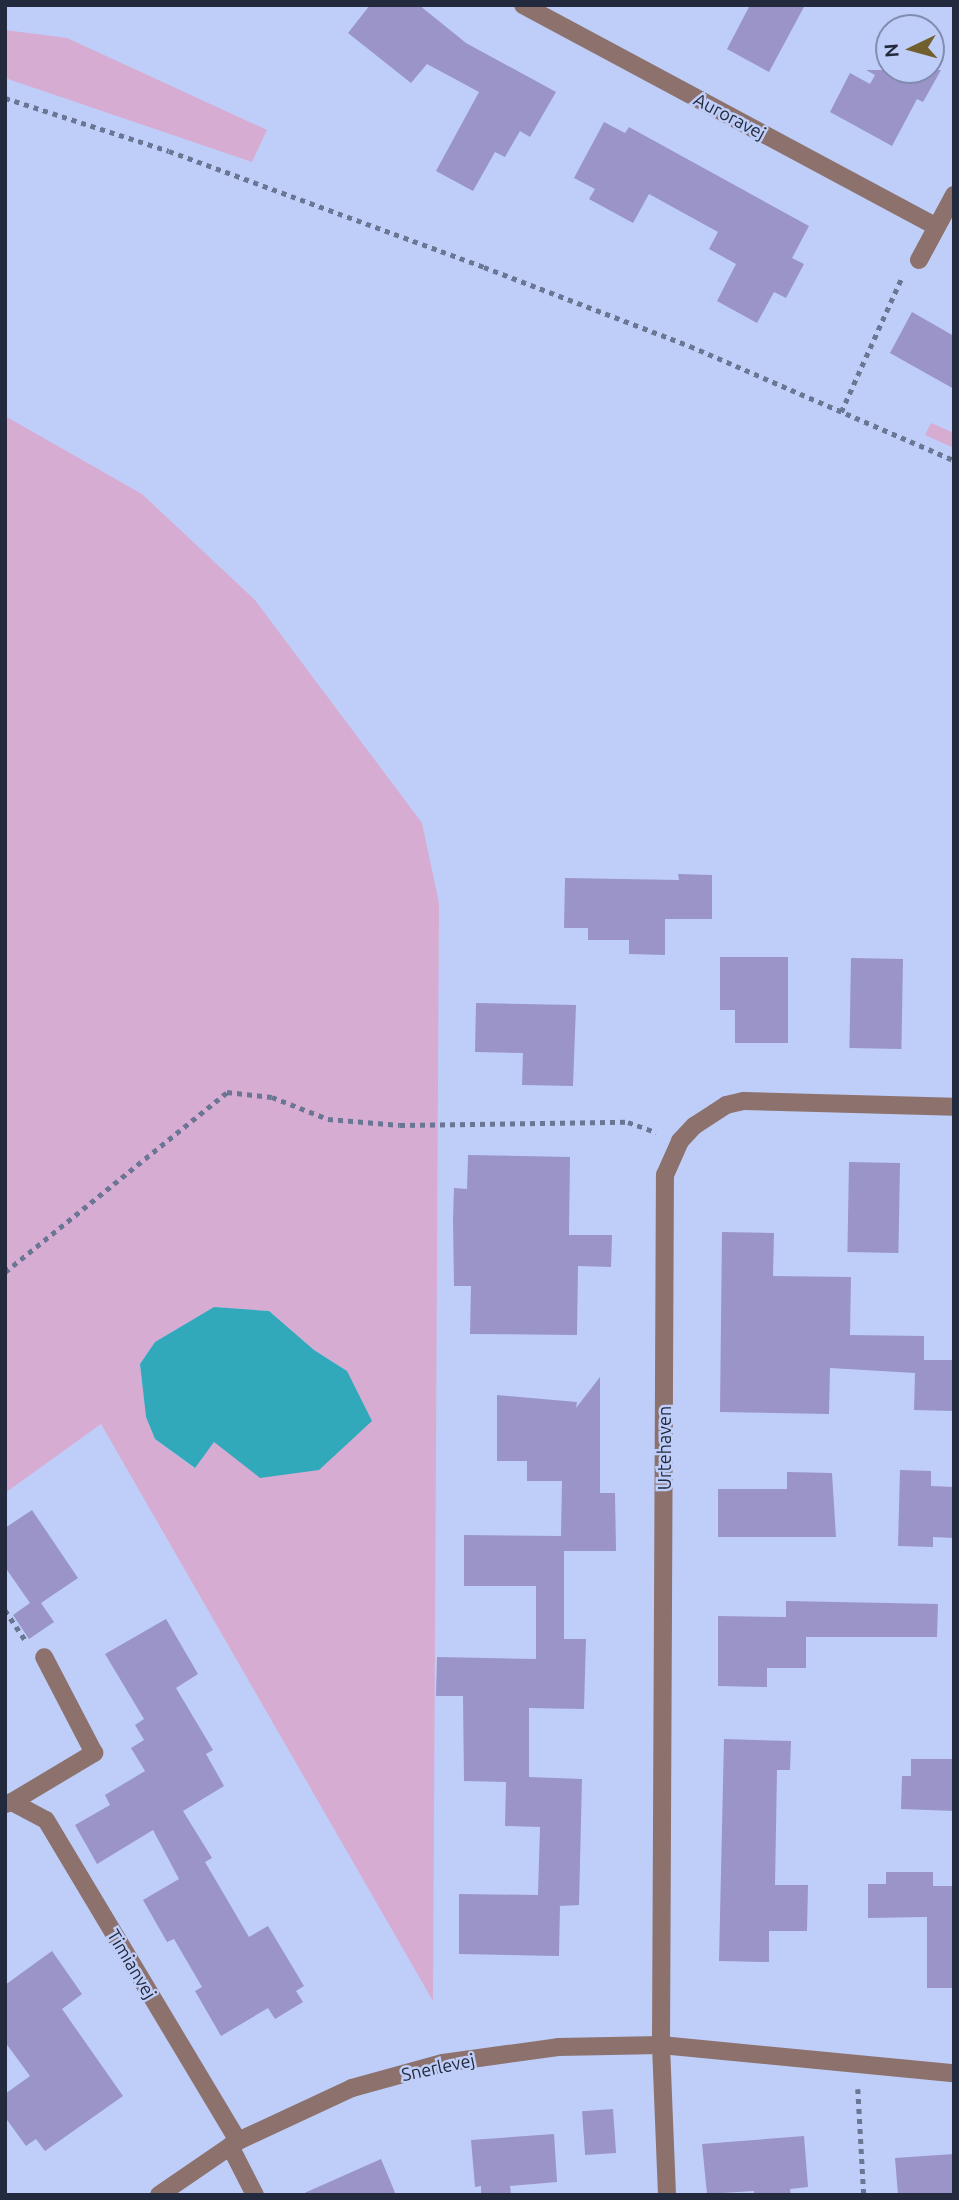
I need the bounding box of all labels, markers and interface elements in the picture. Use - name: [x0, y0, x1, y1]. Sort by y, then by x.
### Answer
- north arrow: [875, 14, 945, 84]
- text: N: [879, 43, 903, 59]
- street label: Auroravej: [690, 88, 770, 144]
- street label: Urtehaven: [653, 1406, 675, 1490]
- street label: Timianvej: [103, 1925, 161, 2003]
- street label: Snerlevej: [399, 2049, 477, 2085]

